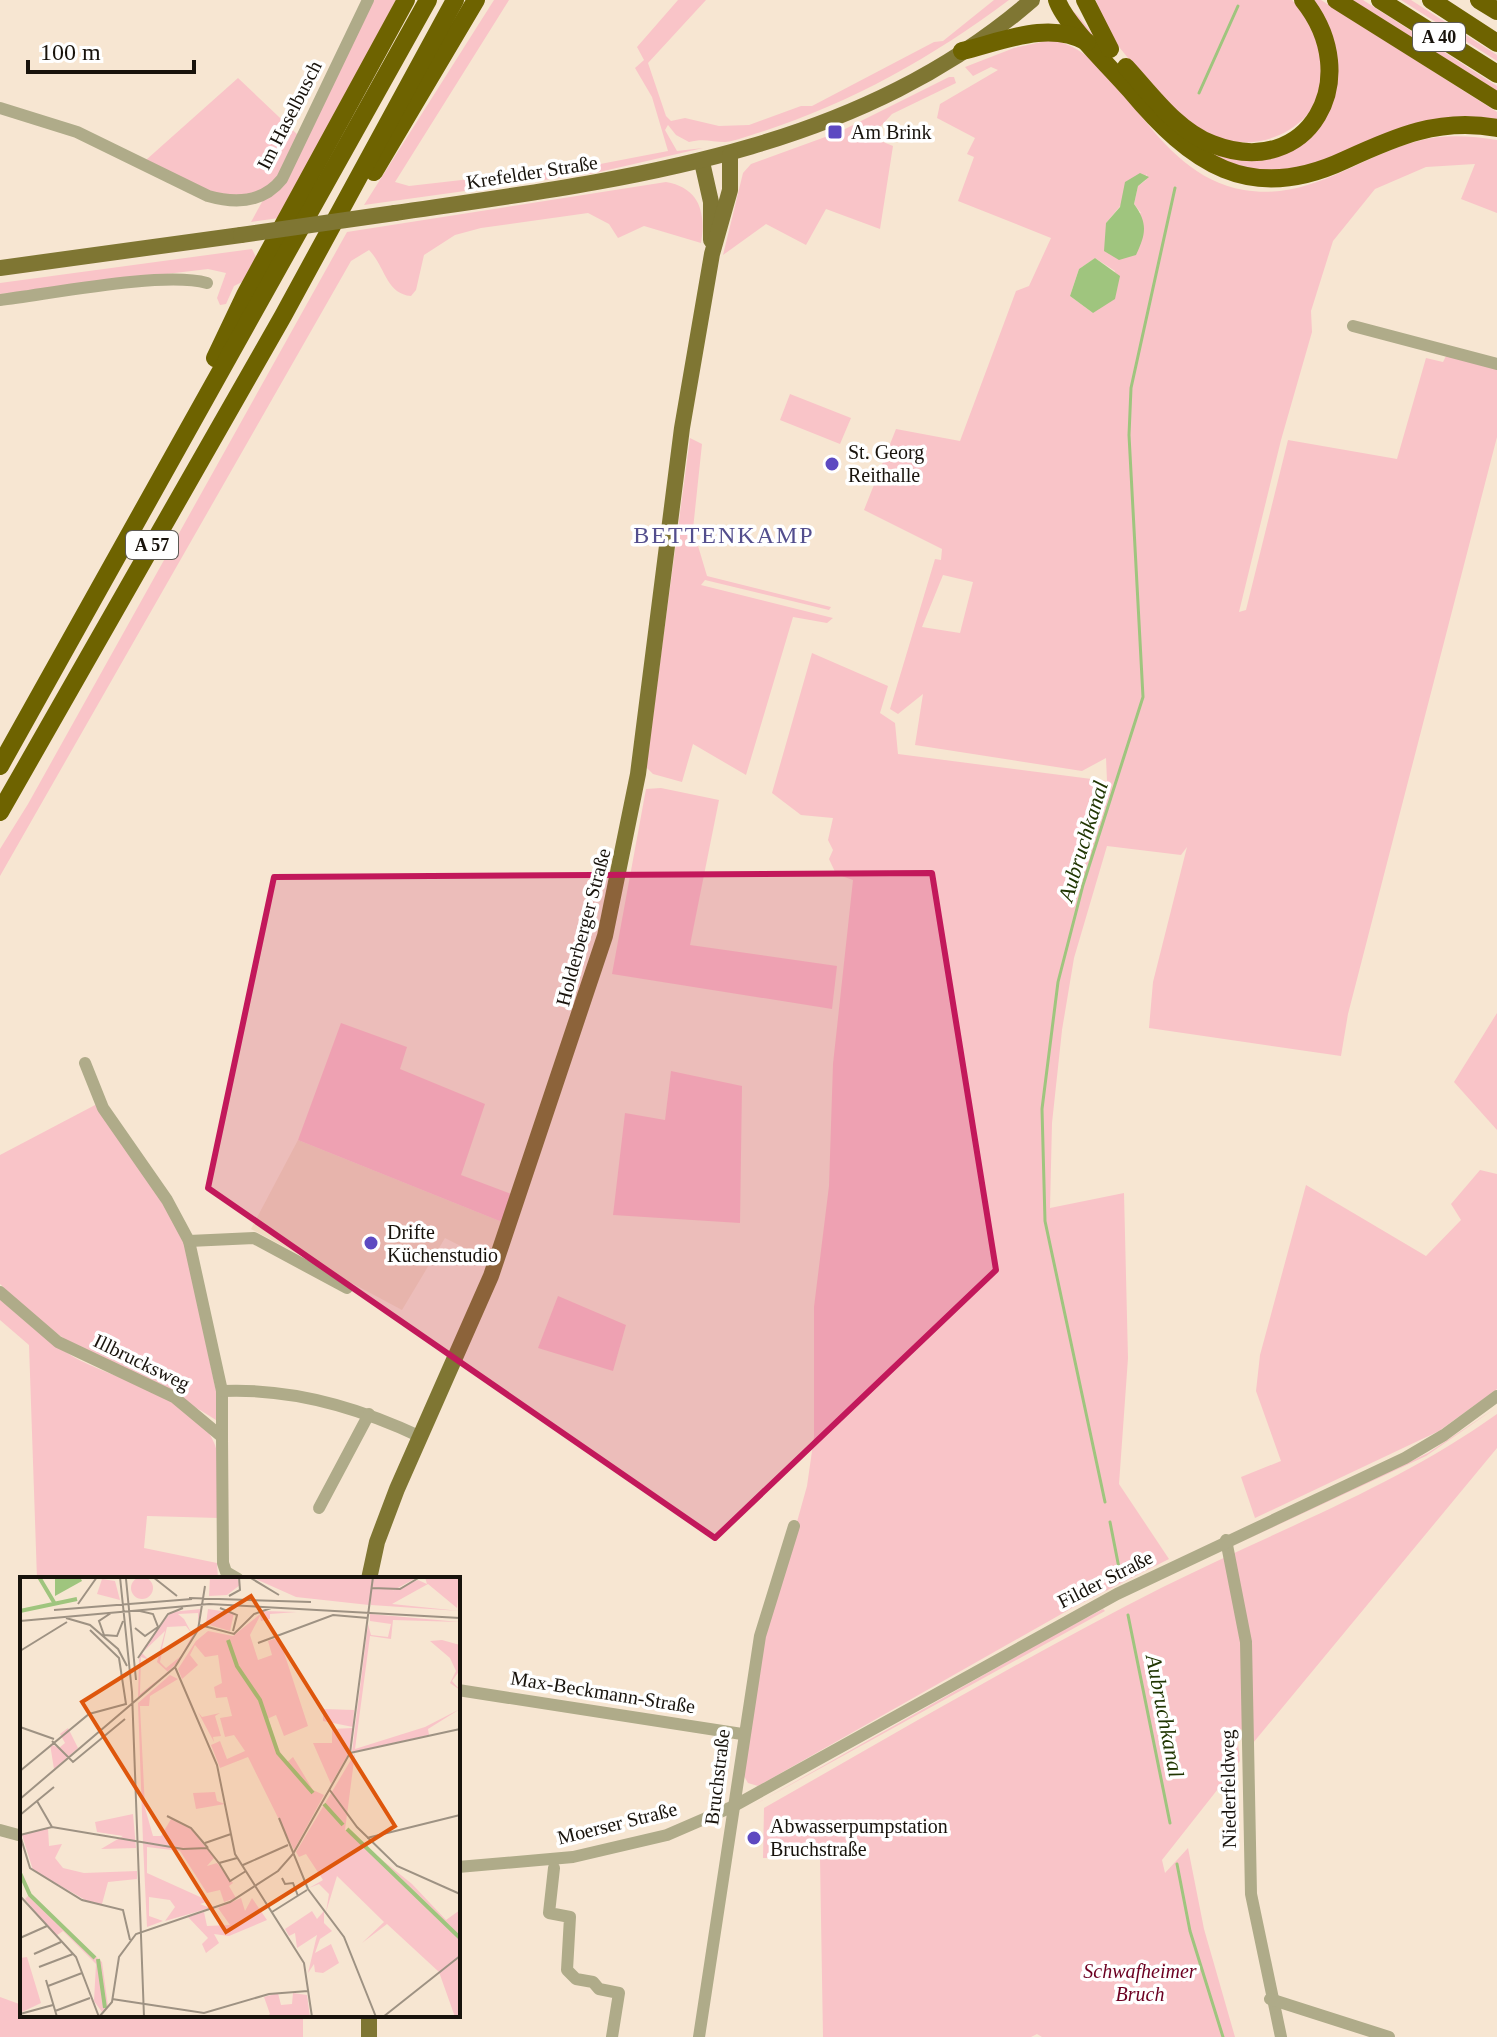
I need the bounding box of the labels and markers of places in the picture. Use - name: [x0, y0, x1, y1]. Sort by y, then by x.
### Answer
- place label: Am Brink: [851, 121, 932, 143]
- marker: Am Brink: [826, 123, 844, 141]
- place label: St. Georg Reithalle: [848, 441, 924, 486]
- marker: St. Georg Reithalle: [823, 455, 841, 473]
- place label: Drifte Küchenstudio: [387, 1221, 498, 1266]
- marker: Drifte Küchenstudio: [362, 1234, 380, 1252]
- place label: Abwasserpumpstation Bruchstraße: [770, 1815, 948, 1860]
- marker: Abwasserpumpstation Bruchstraße: [745, 1829, 763, 1847]

